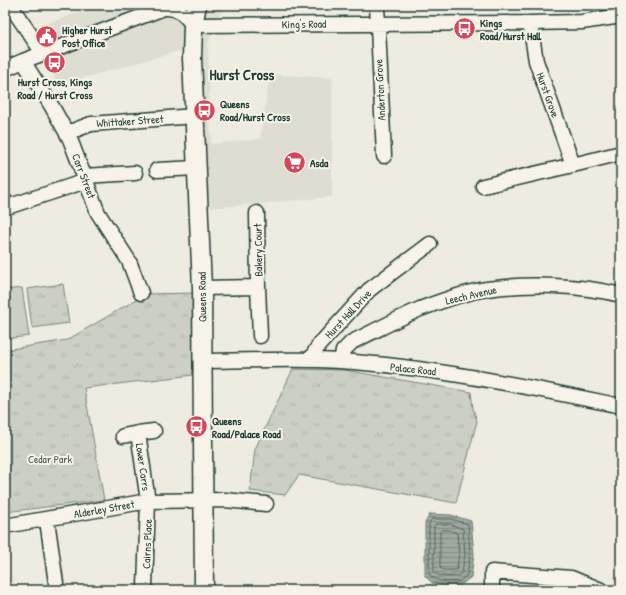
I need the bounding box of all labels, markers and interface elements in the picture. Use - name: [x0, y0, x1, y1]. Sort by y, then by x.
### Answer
- bus stop icon: Kings Road/Hurst Hall: [452, 16, 478, 42]
- place label: Kings Road/Hurst Hall: [480, 16, 542, 43]
- street label: King's Road: [282, 17, 327, 31]
- public building icon: Higher Hurst Post Office: [34, 23, 60, 49]
- place label: Higher Hurst Post Office: [62, 23, 113, 50]
- bus stop icon: Hurst Cross, Kings Road / Hurst Cross: [42, 49, 68, 75]
- street label: Anderton Grove: [371, 58, 389, 121]
- district label: Hurst Cross: [210, 64, 275, 85]
- street label: Hurst Grove: [533, 70, 563, 120]
- place label: Hurst Cross, Kings Road / Hurst Cross: [17, 75, 93, 102]
- bus stop icon: Queens Road/Hurst Cross: [191, 97, 217, 123]
- place label: Queens Road/Hurst Cross: [220, 97, 291, 124]
- street label: Whittaker Street: [96, 112, 164, 130]
- supermarket icon: Asda: [282, 150, 308, 176]
- street label: Carr Street: [69, 152, 99, 201]
- place label: Asda: [310, 156, 329, 170]
- street label: Bakery Court: [251, 223, 265, 277]
- street label: Queens Road: [195, 271, 209, 322]
- street label: Leech Avenue: [444, 282, 499, 308]
- street label: Hurst Hall Drive: [322, 286, 375, 341]
- street label: Palace Road: [389, 360, 437, 378]
- bus stop icon: Queens Road/Palace Road: [183, 414, 209, 440]
- place label: Queens Road/Palace Road: [212, 414, 281, 441]
- street label: Lower Carrs: [133, 442, 153, 492]
- park label: Cedar Park: [28, 452, 73, 466]
- street label: Alderley Street: [73, 497, 136, 521]
- street label: Cairns Place: [139, 518, 155, 569]

